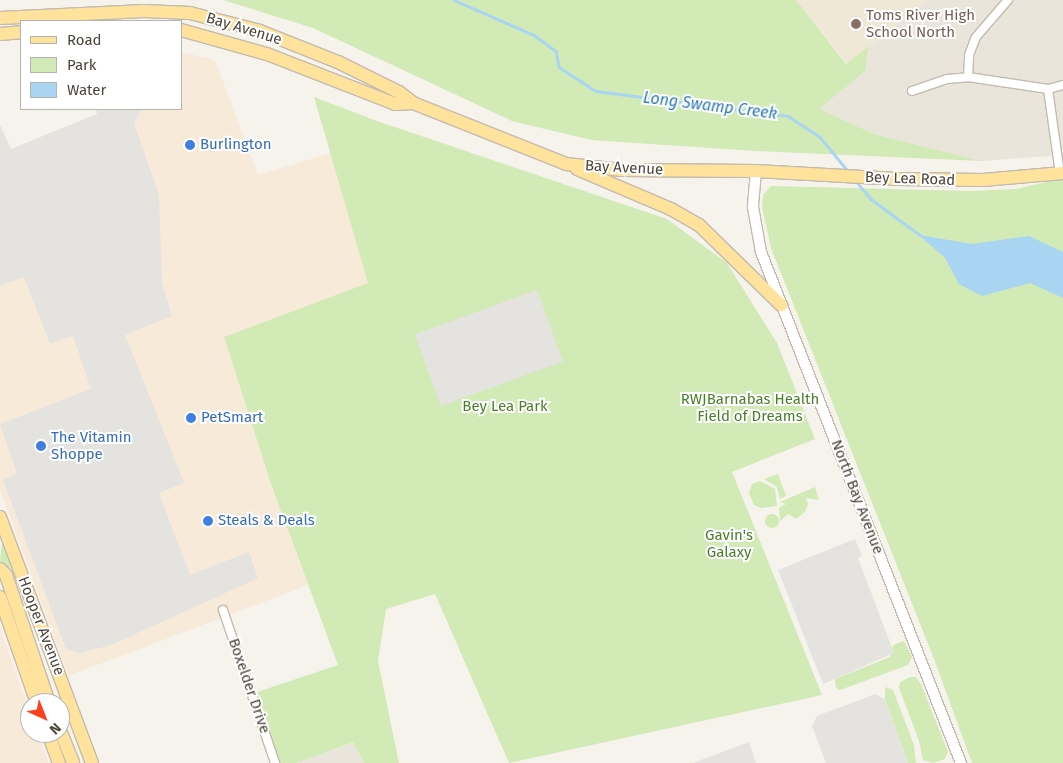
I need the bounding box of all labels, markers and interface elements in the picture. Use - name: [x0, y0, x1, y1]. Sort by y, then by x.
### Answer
- place label: Toms River High School North: [866, 6, 975, 41]
- street label: Bay Avenue: [204, 9, 284, 49]
- marker: Toms River High School North: [850, 18, 862, 30]
- legend: [20, 20, 182, 110]
- text: Road: [67, 31, 102, 49]
- text: Park: [67, 56, 97, 74]
- text: Water: [67, 81, 106, 99]
- water label: Long Swamp Creek: [642, 88, 778, 124]
- place label: Burlington: [200, 136, 272, 154]
- marker: Burlington: [184, 139, 196, 151]
- street label: Bay Avenue: [584, 157, 664, 179]
- street label: Bey Lea Road: [864, 168, 956, 190]
- park label: RWJBarnabas Health Field of Dreams: [681, 390, 819, 425]
- park label: Bey Lea Park: [462, 398, 548, 416]
- place label: PetSmart: [201, 409, 263, 427]
- marker: PetSmart: [185, 412, 197, 424]
- place label: The Vitamin Shoppe: [51, 428, 132, 463]
- street label: North Bay Avenue: [827, 437, 887, 557]
- marker: The Vitamin Shoppe: [35, 440, 47, 452]
- place label: Steals & Deals: [218, 512, 315, 530]
- marker: Steals & Deals: [202, 515, 214, 527]
- park label: Gavin's Galaxy: [705, 526, 753, 561]
- street label: Hooper Avenue: [14, 574, 68, 678]
- street label: Boxelder Drive: [224, 636, 274, 736]
- north arrow: [20, 693, 70, 743]
- text: N: [46, 719, 64, 738]

